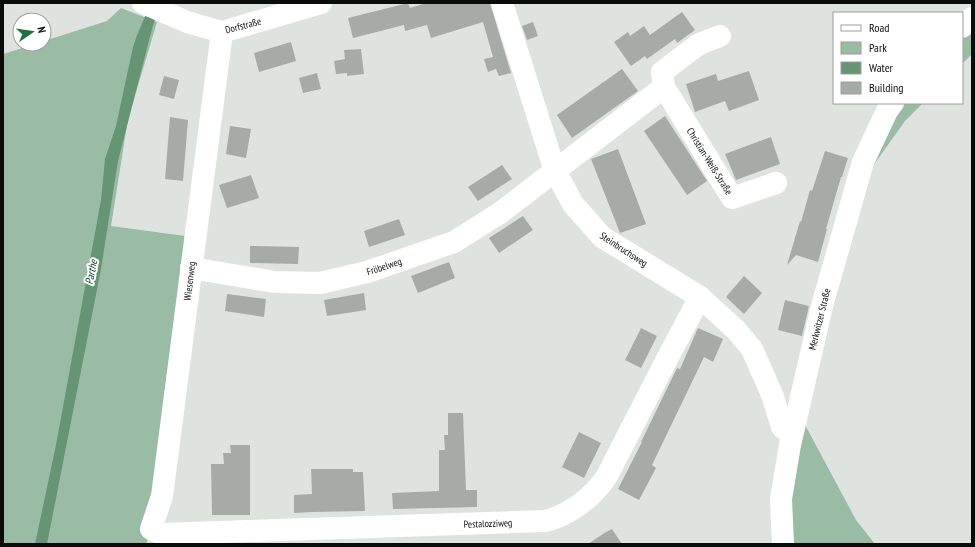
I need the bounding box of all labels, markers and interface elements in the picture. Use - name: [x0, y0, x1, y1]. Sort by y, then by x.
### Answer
- north arrow: [12, 12, 52, 52]
- legend: [833, 12, 963, 104]
- street label: Dorfstraße: [224, 14, 263, 37]
- text: Road: [869, 20, 889, 35]
- text: N: [34, 25, 49, 34]
- text: Park: [869, 40, 887, 55]
- text: Water: [869, 60, 894, 75]
- text: Building: [869, 80, 904, 95]
- street label: Christian-Weiß-Straße: [684, 125, 735, 197]
- street label: Steinbruchsweg: [597, 229, 650, 270]
- street label: Fröbelweg: [365, 255, 403, 278]
- water label: Parthe: [82, 257, 101, 285]
- street label: Wiesenweg: [181, 261, 198, 301]
- street label: Merkwitzer Straße: [806, 287, 833, 351]
- street label: Pestalozziweg: [464, 516, 513, 531]

